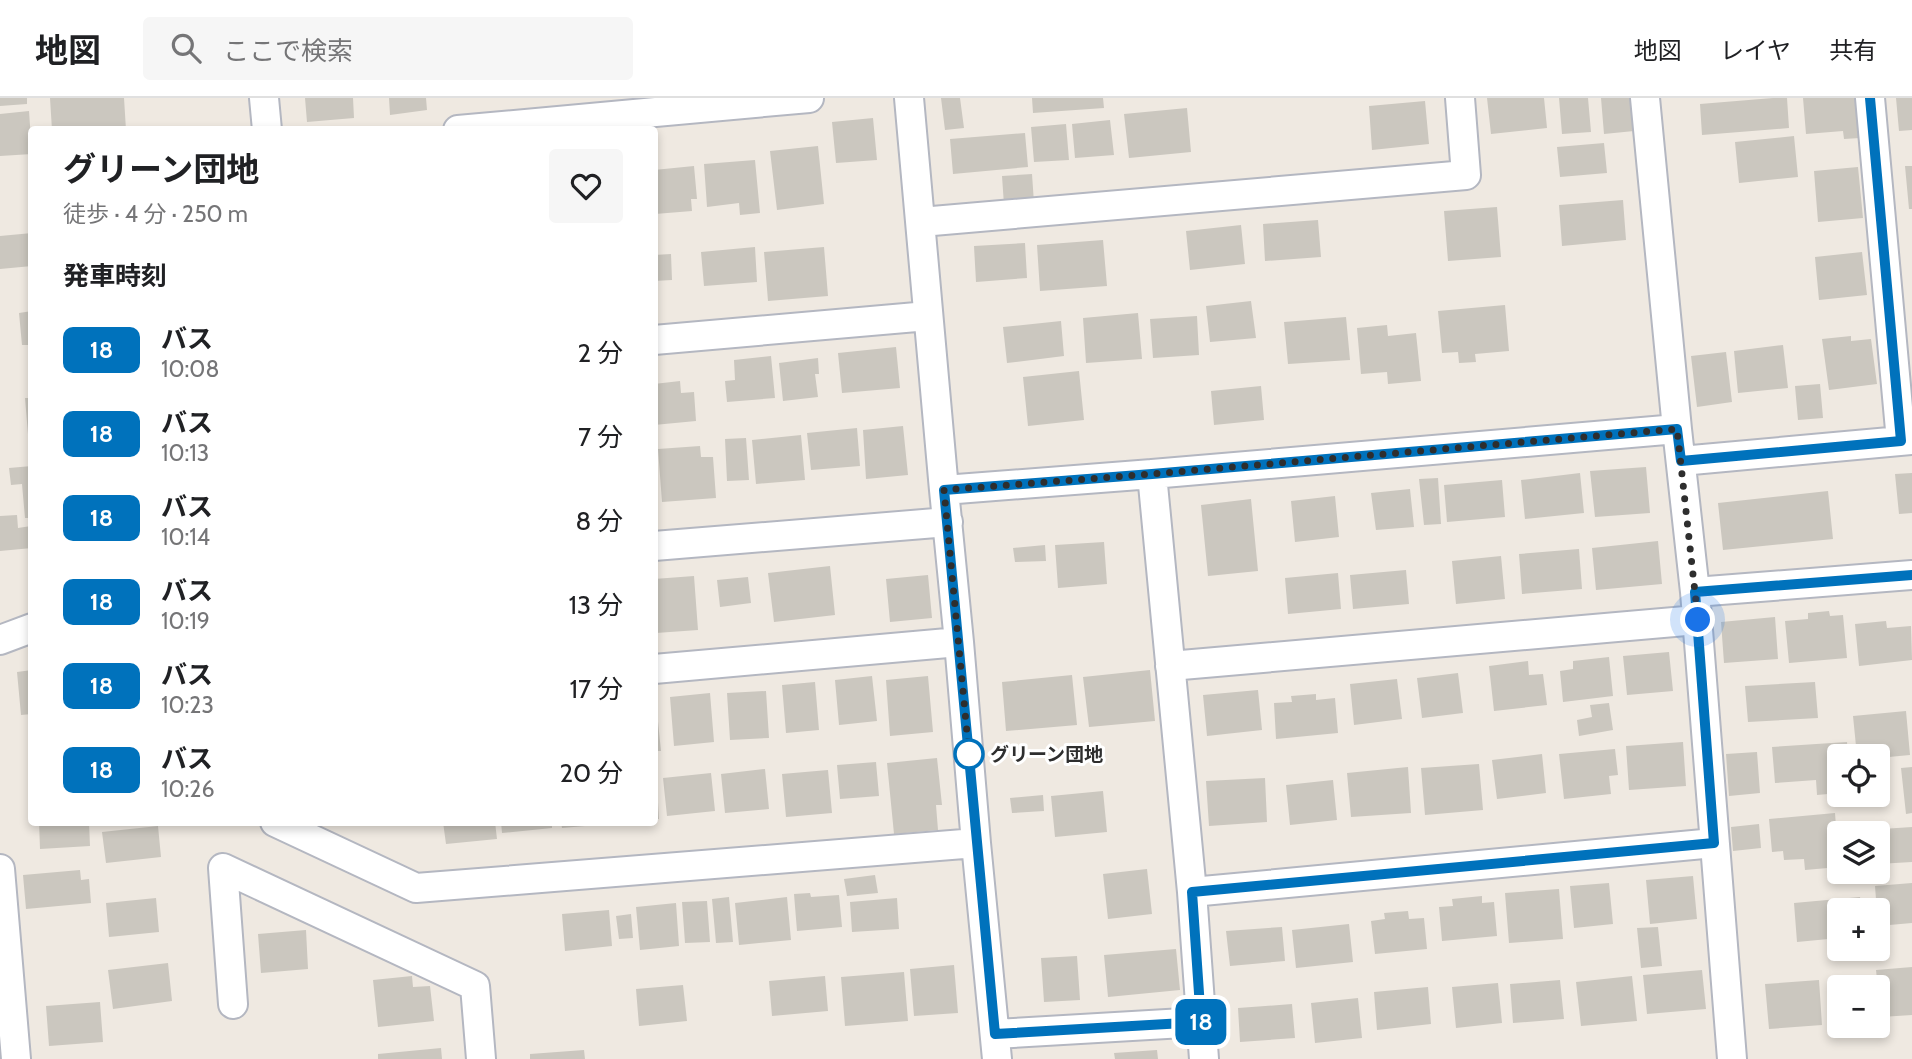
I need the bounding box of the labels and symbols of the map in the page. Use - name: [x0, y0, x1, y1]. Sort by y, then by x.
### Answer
- your location: [1680, 602, 1715, 637]
- marker: グリーン団地: [954, 739, 984, 769]
- place label: グリーン団地: [990, 743, 1103, 766]
- line badge: 18: [1170, 999, 1232, 1045]

